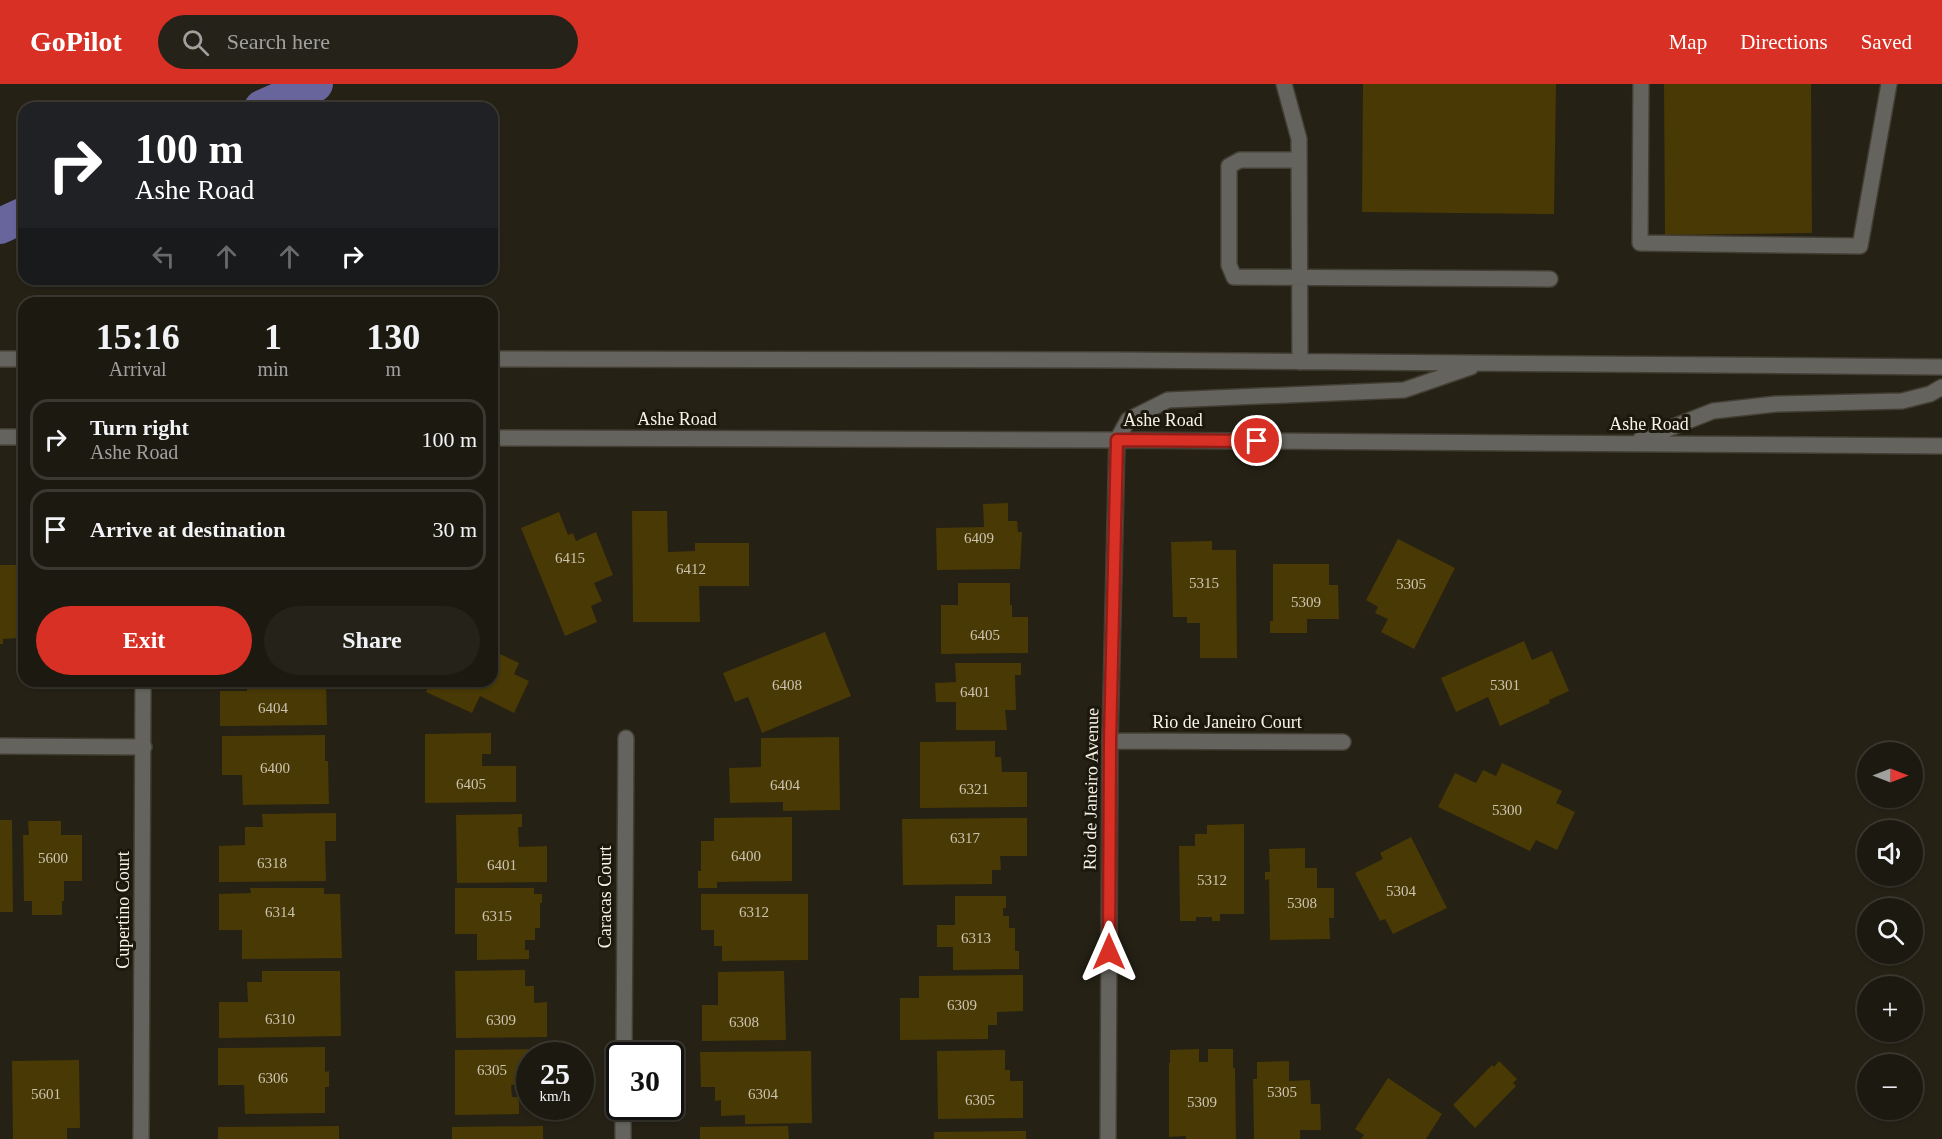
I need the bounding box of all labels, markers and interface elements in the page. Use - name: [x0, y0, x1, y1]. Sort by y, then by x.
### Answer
- search box: [158, 15, 578, 69]
- text: GoPilot: [30, 26, 122, 57]
- icon: search: [179, 26, 212, 59]
- text: Search here: [227, 29, 330, 54]
- text: Map: [1669, 30, 1707, 54]
- text: Directions: [1740, 30, 1828, 54]
- text: Saved: [1861, 30, 1912, 54]
- icon: right: [36, 126, 114, 204]
- text: 100 m: [135, 126, 244, 172]
- text: Ashe Road: [135, 175, 254, 205]
- icon: left: [147, 240, 180, 273]
- icon: ahead: [210, 240, 243, 273]
- icon: ahead: [273, 240, 306, 273]
- icon: right: [336, 240, 369, 273]
- text: 15:16: [96, 317, 180, 357]
- text: 1: [264, 317, 282, 357]
- text: 130: [366, 317, 420, 357]
- text: Arrival: [109, 358, 167, 380]
- text: min: [257, 358, 289, 380]
- text: m: [386, 358, 401, 380]
- street label: Ashe Road: [637, 409, 717, 429]
- street label: Ashe Road: [1123, 410, 1203, 430]
- street label: Ashe Road: [1609, 414, 1689, 434]
- text: Turn right: [90, 415, 189, 440]
- pin: [1231, 415, 1282, 466]
- icon: right: [39, 423, 72, 456]
- icon: arrive: [1240, 424, 1273, 457]
- text: 100 m: [421, 427, 477, 452]
- text: Ashe Road: [90, 441, 178, 463]
- icon: arrive: [39, 513, 72, 546]
- text: Arrive at destination: [90, 517, 286, 542]
- text: 30 m: [432, 517, 477, 542]
- house number: 6409: [964, 530, 994, 546]
- house number: 6415: [555, 550, 585, 566]
- house number: 6412: [676, 561, 706, 577]
- house number: 5315: [1189, 575, 1219, 591]
- house number: 5305: [1396, 576, 1426, 592]
- house number: 5309: [1291, 594, 1321, 610]
- button: Exit: [36, 606, 252, 675]
- button: Share: [264, 606, 480, 675]
- house number: 6405: [970, 627, 1000, 643]
- house number: 6408: [772, 677, 802, 693]
- house number: 5301: [1490, 677, 1520, 693]
- house number: 6401: [960, 684, 990, 700]
- house number: 6404: [258, 700, 289, 716]
- street label: Rio de Janeiro Avenue: [1080, 708, 1102, 870]
- street label: Rio de Janeiro Court: [1152, 712, 1302, 732]
- north arrow: [1857, 742, 1923, 808]
- map controls: [1857, 742, 1923, 1120]
- house number: 6400: [260, 760, 290, 776]
- house number: 6405: [456, 776, 486, 792]
- house number: 6404: [770, 777, 801, 793]
- house number: 6321: [959, 781, 989, 797]
- house number: 5300: [1492, 802, 1522, 818]
- button: sound: [1857, 820, 1923, 886]
- house number: 6317: [950, 830, 981, 846]
- street label: Caracas Court: [595, 846, 615, 948]
- house number: 6400: [731, 848, 761, 864]
- house number: 5600: [38, 850, 68, 866]
- street label: Cupertino Court: [113, 851, 133, 969]
- house number: 6318: [257, 855, 287, 871]
- house number: 6401: [487, 857, 517, 873]
- house number: 5312: [1197, 872, 1227, 888]
- house number: 5304: [1386, 883, 1417, 899]
- house number: 5308: [1287, 895, 1317, 911]
- button: search: [1857, 898, 1923, 964]
- house number: 6314: [265, 904, 296, 920]
- house number: 6312: [739, 904, 769, 920]
- house number: 6315: [482, 908, 512, 924]
- position arrow: [1077, 920, 1141, 984]
- house number: 6313: [961, 930, 991, 946]
- button: +: [1857, 976, 1923, 1042]
- house number: 6309: [947, 997, 977, 1013]
- house number: 6310: [265, 1011, 295, 1027]
- house number: 6309: [486, 1012, 516, 1028]
- house number: 6308: [729, 1014, 759, 1030]
- speed limit sign: 30: [606, 1042, 684, 1120]
- button: −: [1857, 1054, 1923, 1120]
- text: 25: [540, 1057, 570, 1090]
- house number: 6305: [477, 1062, 507, 1078]
- house number: 6306: [258, 1070, 289, 1086]
- house number: 5305: [1267, 1084, 1297, 1100]
- house number: 5601: [31, 1086, 61, 1102]
- house number: 6304: [748, 1086, 779, 1102]
- text: km/h: [540, 1088, 570, 1104]
- house number: 6305: [965, 1092, 995, 1108]
- house number: 5309: [1187, 1094, 1217, 1110]

